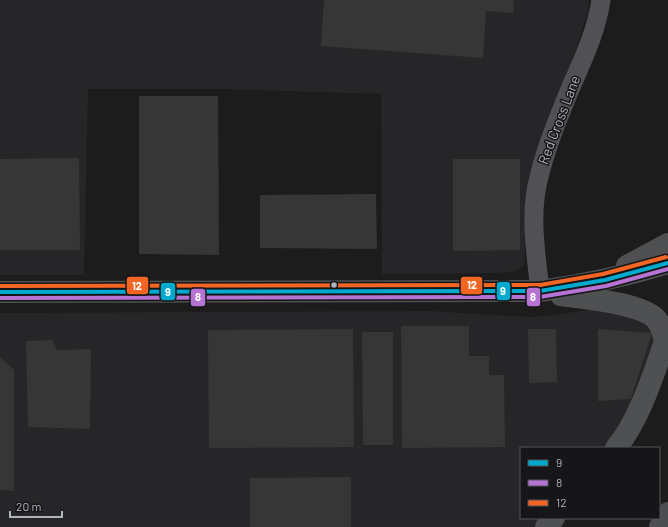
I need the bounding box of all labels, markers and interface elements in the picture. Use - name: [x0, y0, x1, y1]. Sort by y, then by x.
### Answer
- street label: Red Cross Lane: [534, 73, 583, 167]
- line badge: 12: [126, 276, 149, 295]
- line badge: 12: [460, 276, 483, 295]
- text: 12: [467, 278, 477, 291]
- text: 12: [132, 279, 142, 292]
- unlabelled marker: [329, 280, 339, 290]
- line badge: 9: [496, 281, 511, 301]
- line badge: 9: [160, 282, 176, 301]
- text: 9: [500, 284, 506, 297]
- text: 9: [165, 285, 171, 298]
- line badge: 8: [526, 287, 541, 307]
- line badge: 8: [190, 288, 206, 307]
- text: 8: [195, 290, 201, 303]
- text: 8: [530, 290, 536, 303]
- legend: [520, 447, 660, 519]
- text: 9: [556, 455, 562, 469]
- text: 8: [556, 475, 562, 489]
- scale bar: [10, 493, 62, 519]
- text: 12: [556, 495, 567, 509]
- text: 20 m: [16, 499, 42, 513]

